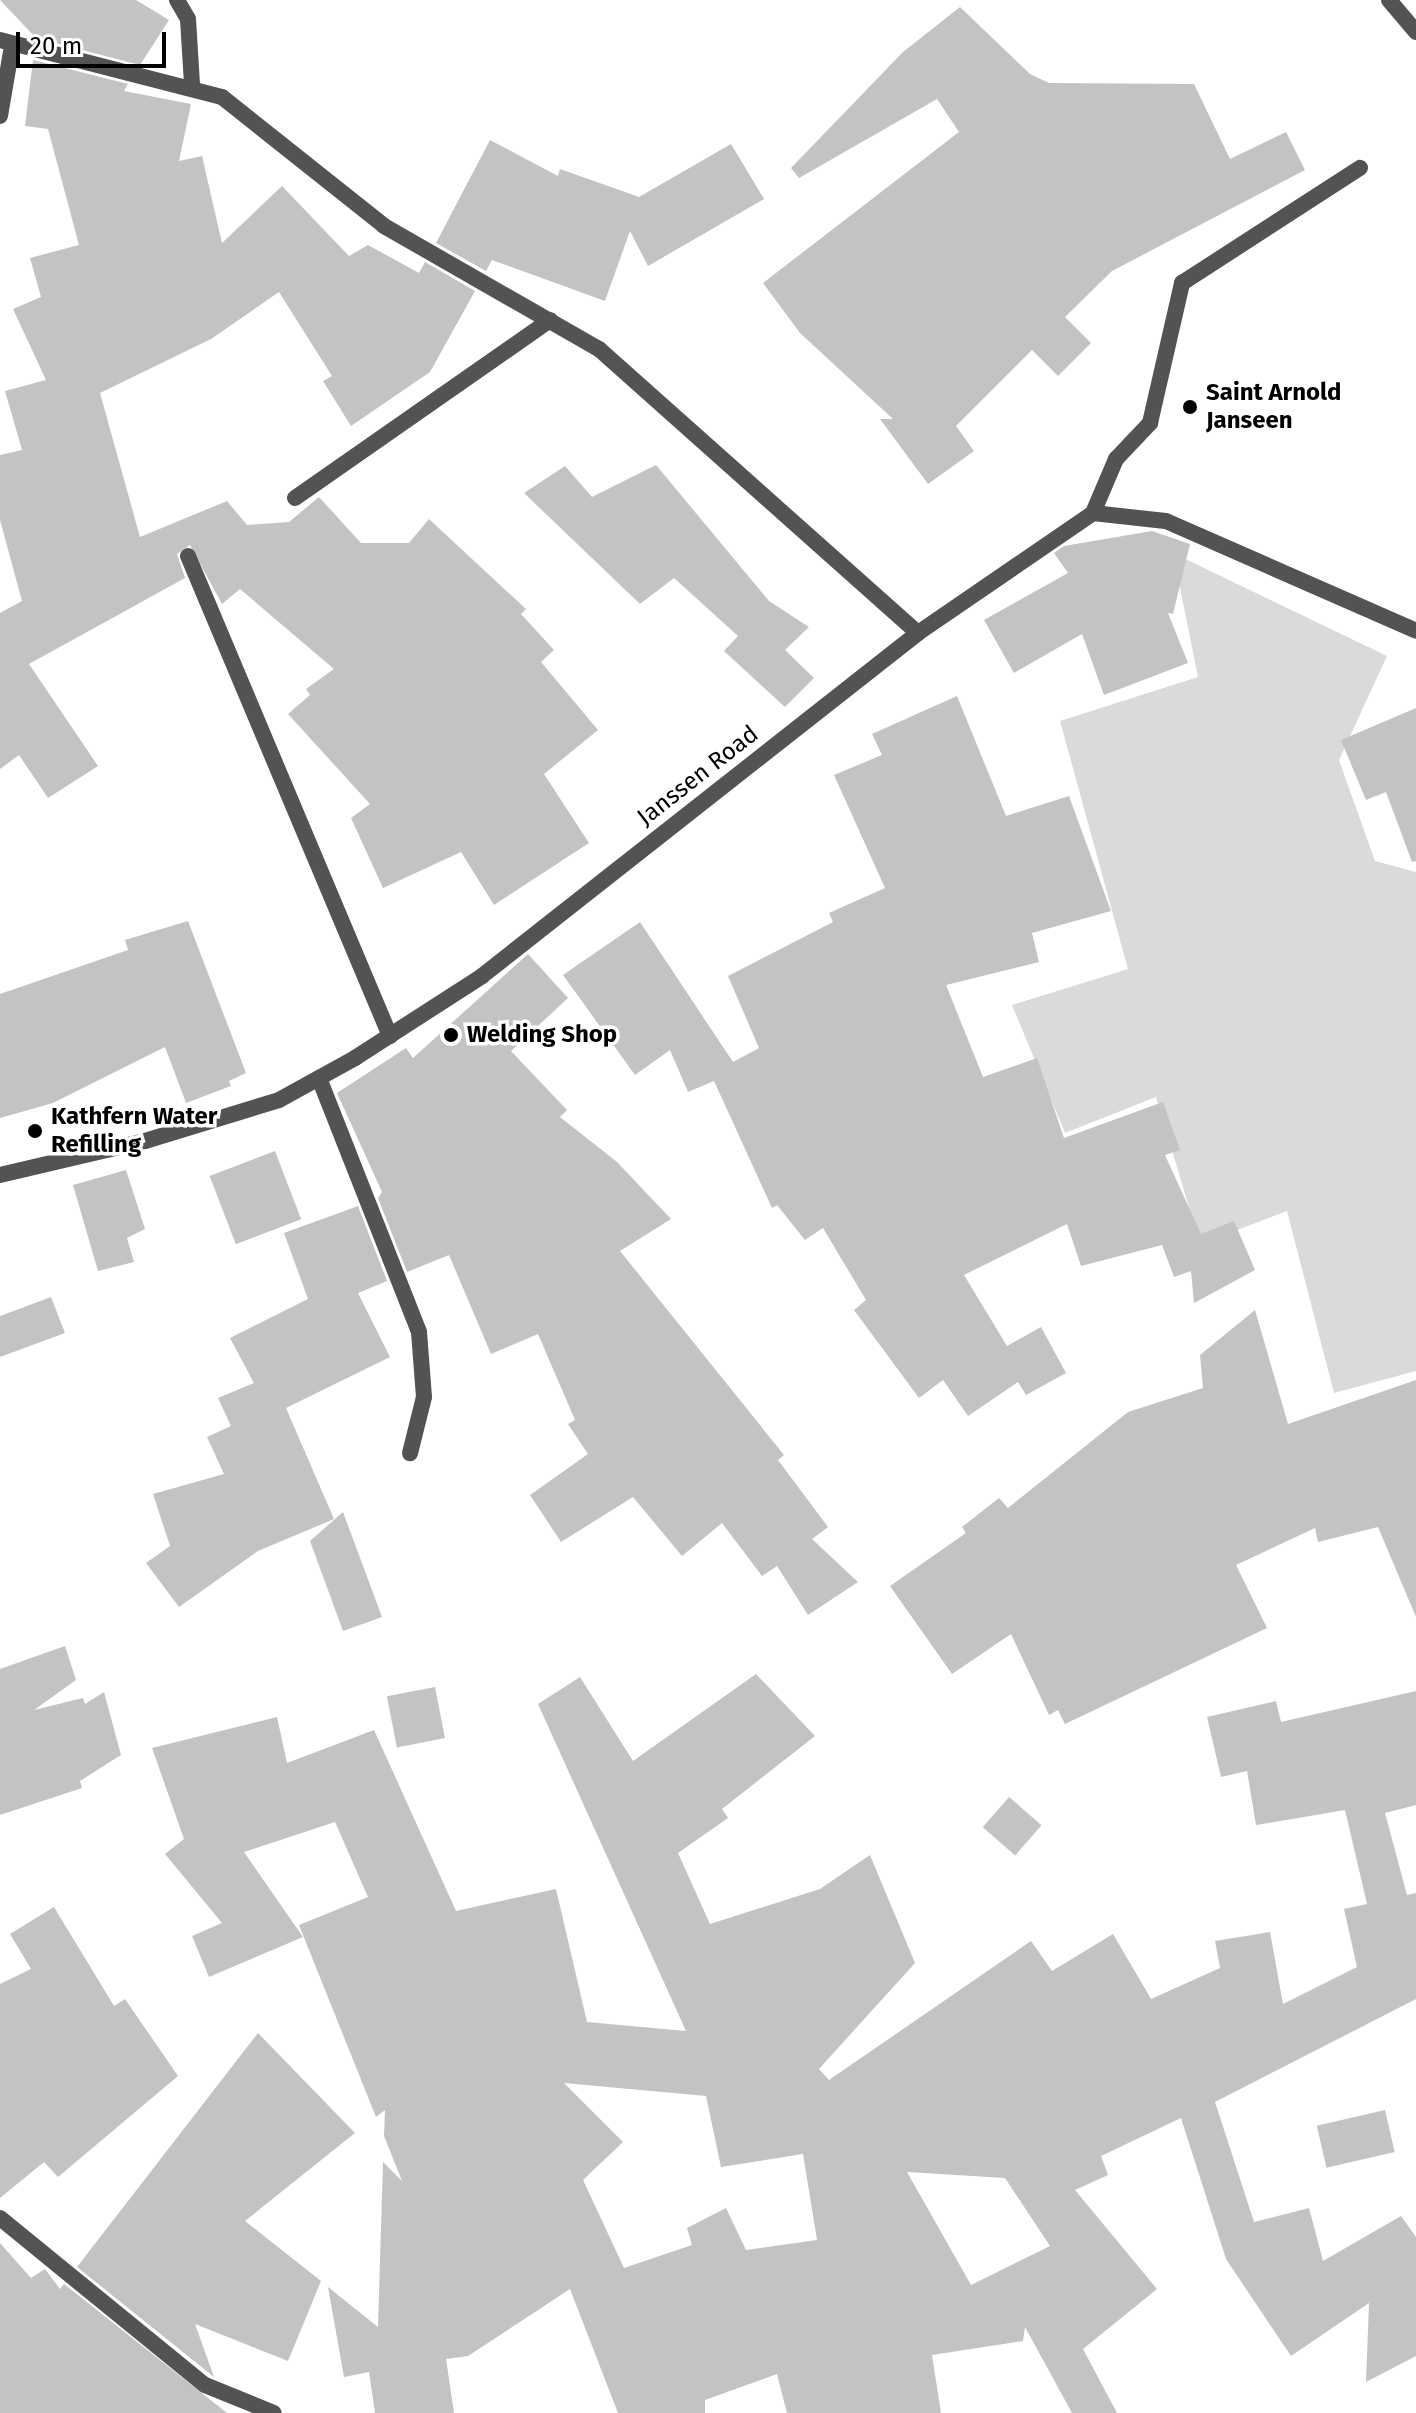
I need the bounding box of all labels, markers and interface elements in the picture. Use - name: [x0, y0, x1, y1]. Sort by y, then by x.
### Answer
- scale bar: [20, 16, 170, 66]
- text: 20 m: [30, 32, 82, 60]
- place label: Saint Arnold Janseen: [1206, 379, 1342, 435]
- marker: Saint Arnold Janseen: [1181, 398, 1199, 416]
- street label: Janssen Road: [632, 720, 764, 832]
- place label: Welding Shop: [467, 1021, 617, 1049]
- marker: Welding Shop: [442, 1026, 460, 1044]
- place label: Kathfern Water Refilling: [51, 1103, 217, 1159]
- marker: Kathfern Water Refilling: [26, 1122, 44, 1140]

